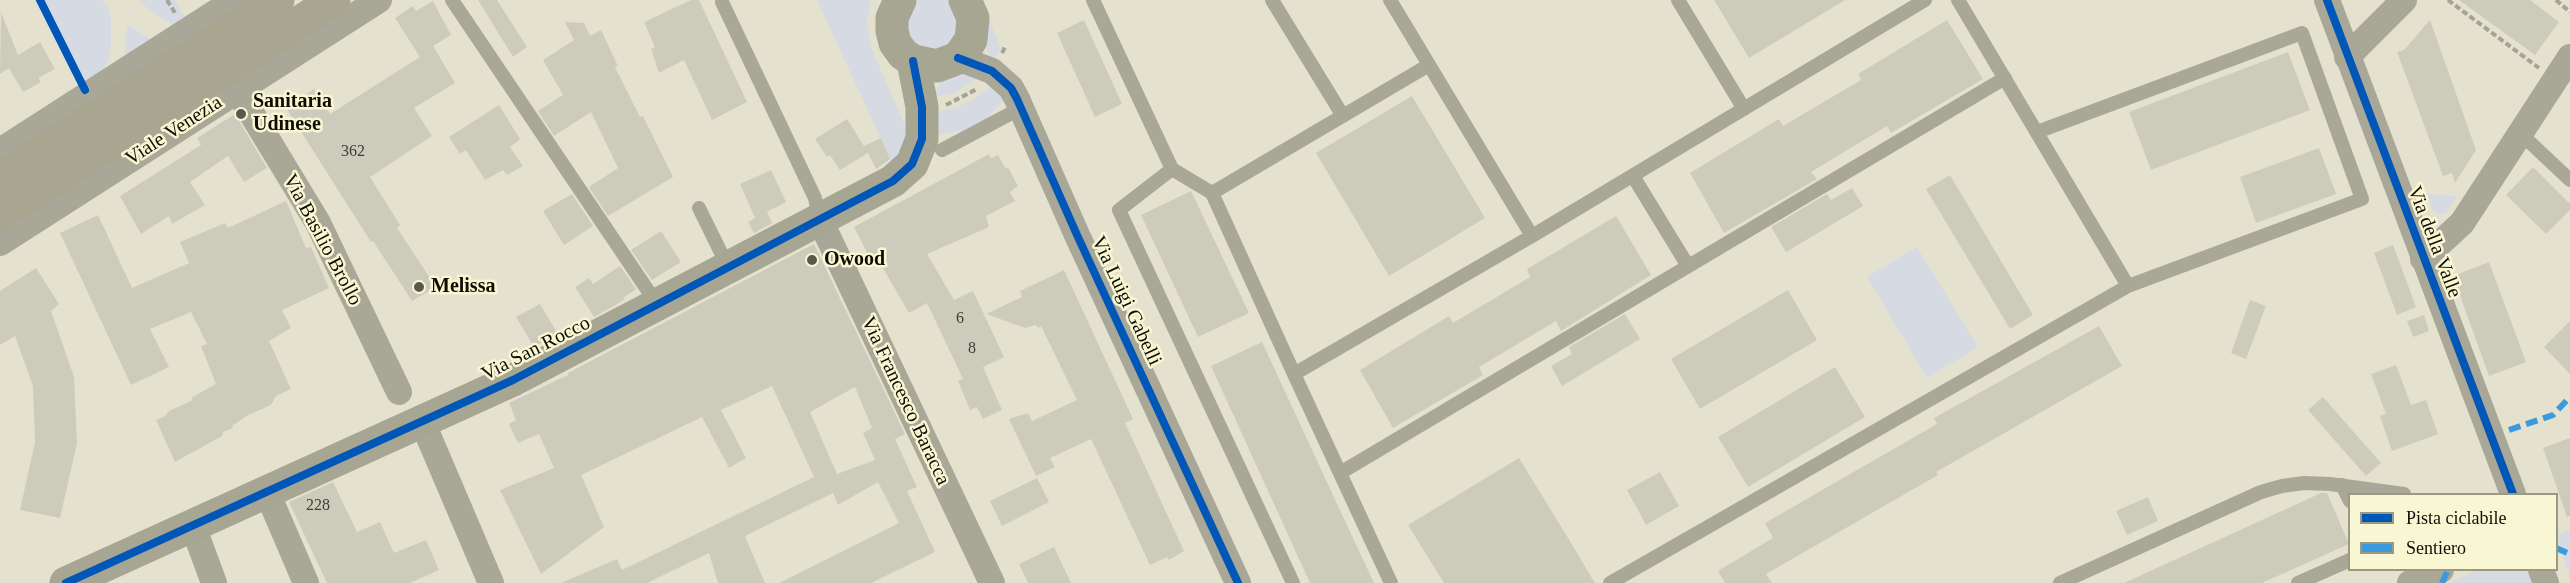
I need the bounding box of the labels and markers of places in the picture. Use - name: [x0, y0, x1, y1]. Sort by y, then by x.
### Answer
- place label: Sanitaria Udinese: [253, 90, 332, 137]
- marker: Sanitaria Udinese: [234, 107, 248, 121]
- place label: Owood: [824, 248, 885, 272]
- marker: Owood: [805, 253, 819, 267]
- place label: Melissa: [431, 275, 495, 299]
- marker: Melissa: [412, 280, 426, 294]

